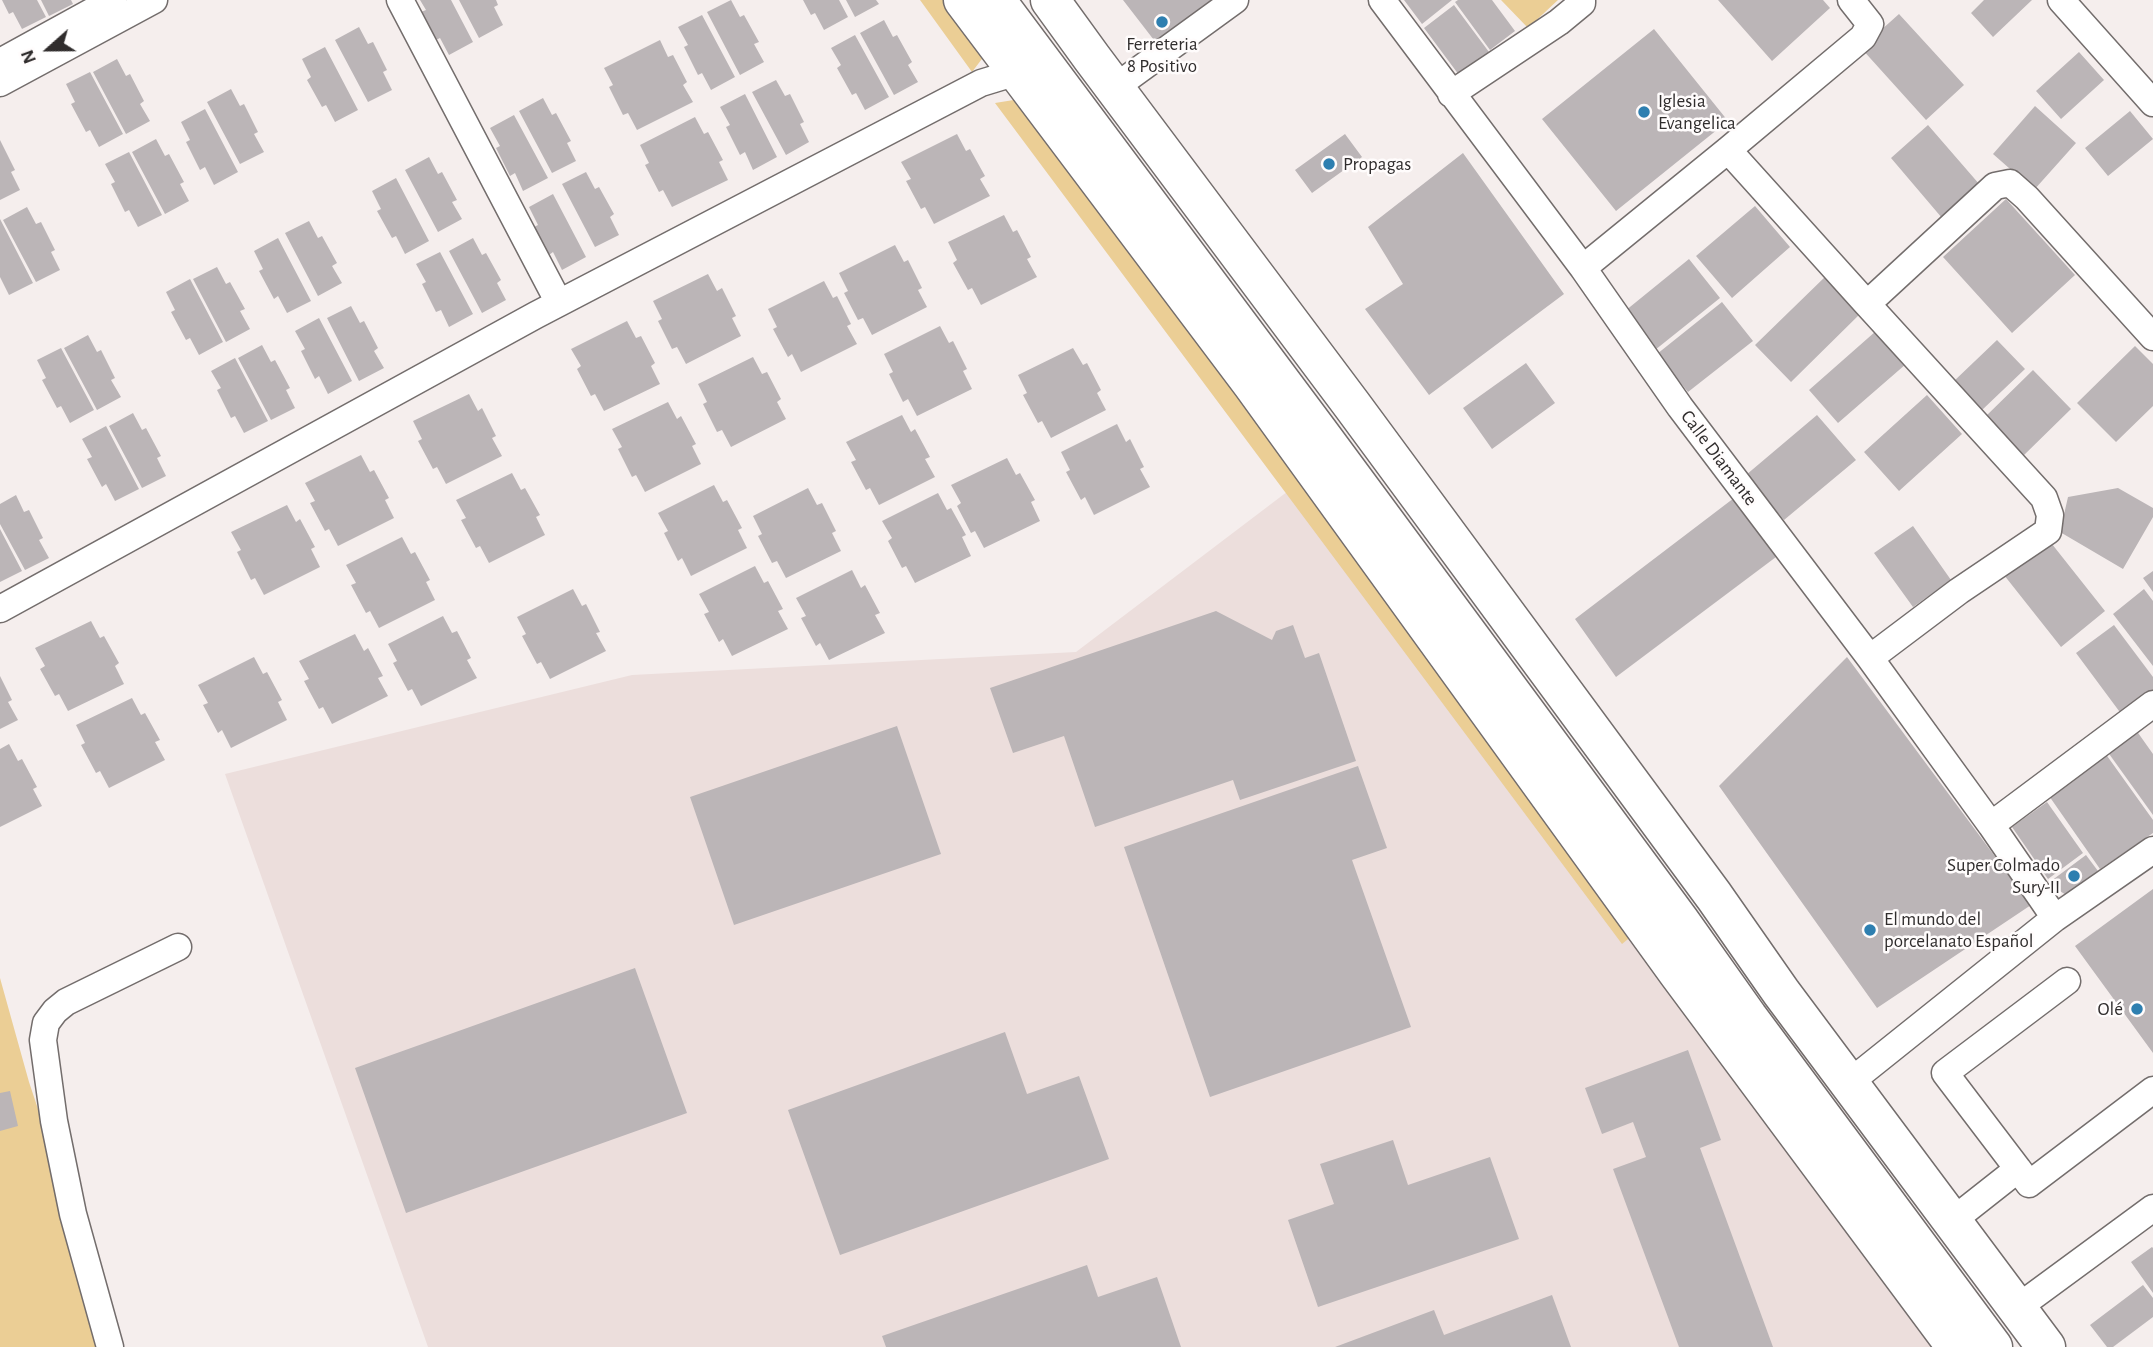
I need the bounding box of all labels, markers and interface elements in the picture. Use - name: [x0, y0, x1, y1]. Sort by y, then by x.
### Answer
- north arrow: [14, 14, 84, 84]
- marker: Ferreteria 8 Positivo: [1154, 14, 1170, 30]
- place label: Ferreteria 8 Positivo: [1126, 33, 1198, 77]
- text: N: [18, 47, 40, 66]
- place label: Iglesia Evangelica: [1658, 90, 1736, 134]
- marker: Iglesia Evangelica: [1636, 104, 1652, 120]
- place label: Propagas: [1343, 153, 1411, 175]
- marker: Propagas: [1321, 156, 1337, 172]
- street label: Calle Diamante: [1676, 406, 1762, 510]
- place label: Super Colmado Sury-II: [1947, 854, 2060, 898]
- marker: Super Colmado Sury-II: [2066, 868, 2082, 884]
- place label: El mundo del porcelanato Español: [1884, 908, 2033, 952]
- marker: El mundo del porcelanato Español: [1862, 922, 1878, 938]
- place label: Olé: [2097, 998, 2123, 1020]
- marker: Olé: [2129, 1001, 2145, 1017]

